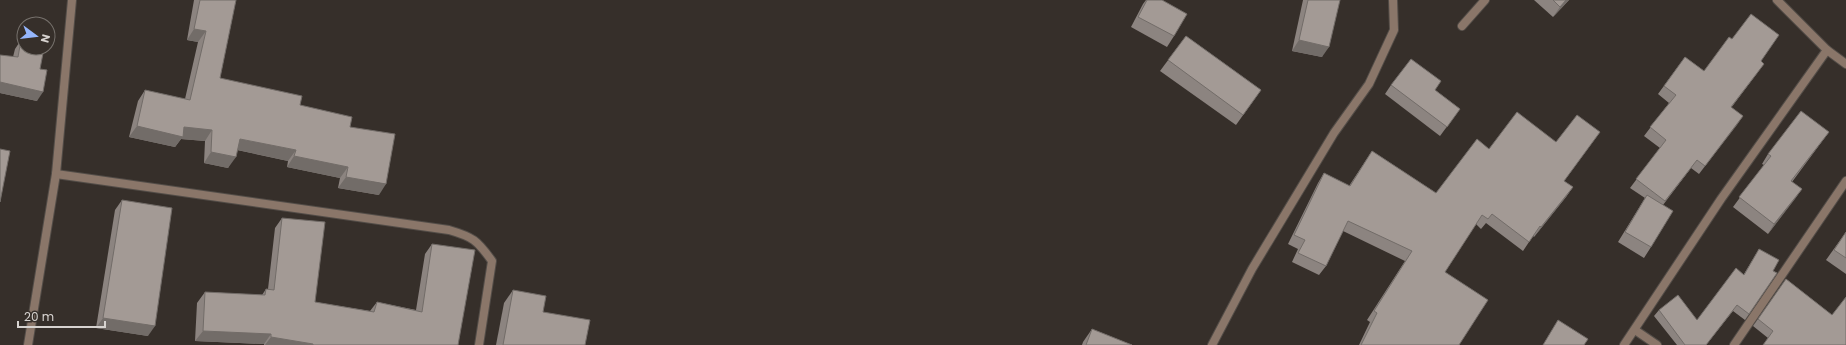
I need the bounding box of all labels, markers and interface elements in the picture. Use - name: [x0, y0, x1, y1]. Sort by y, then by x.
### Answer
- north arrow: [16, 16, 56, 56]
- text: N: [37, 33, 54, 45]
- scale bar: [18, 303, 105, 329]
- text: 20 m: [24, 308, 54, 325]

